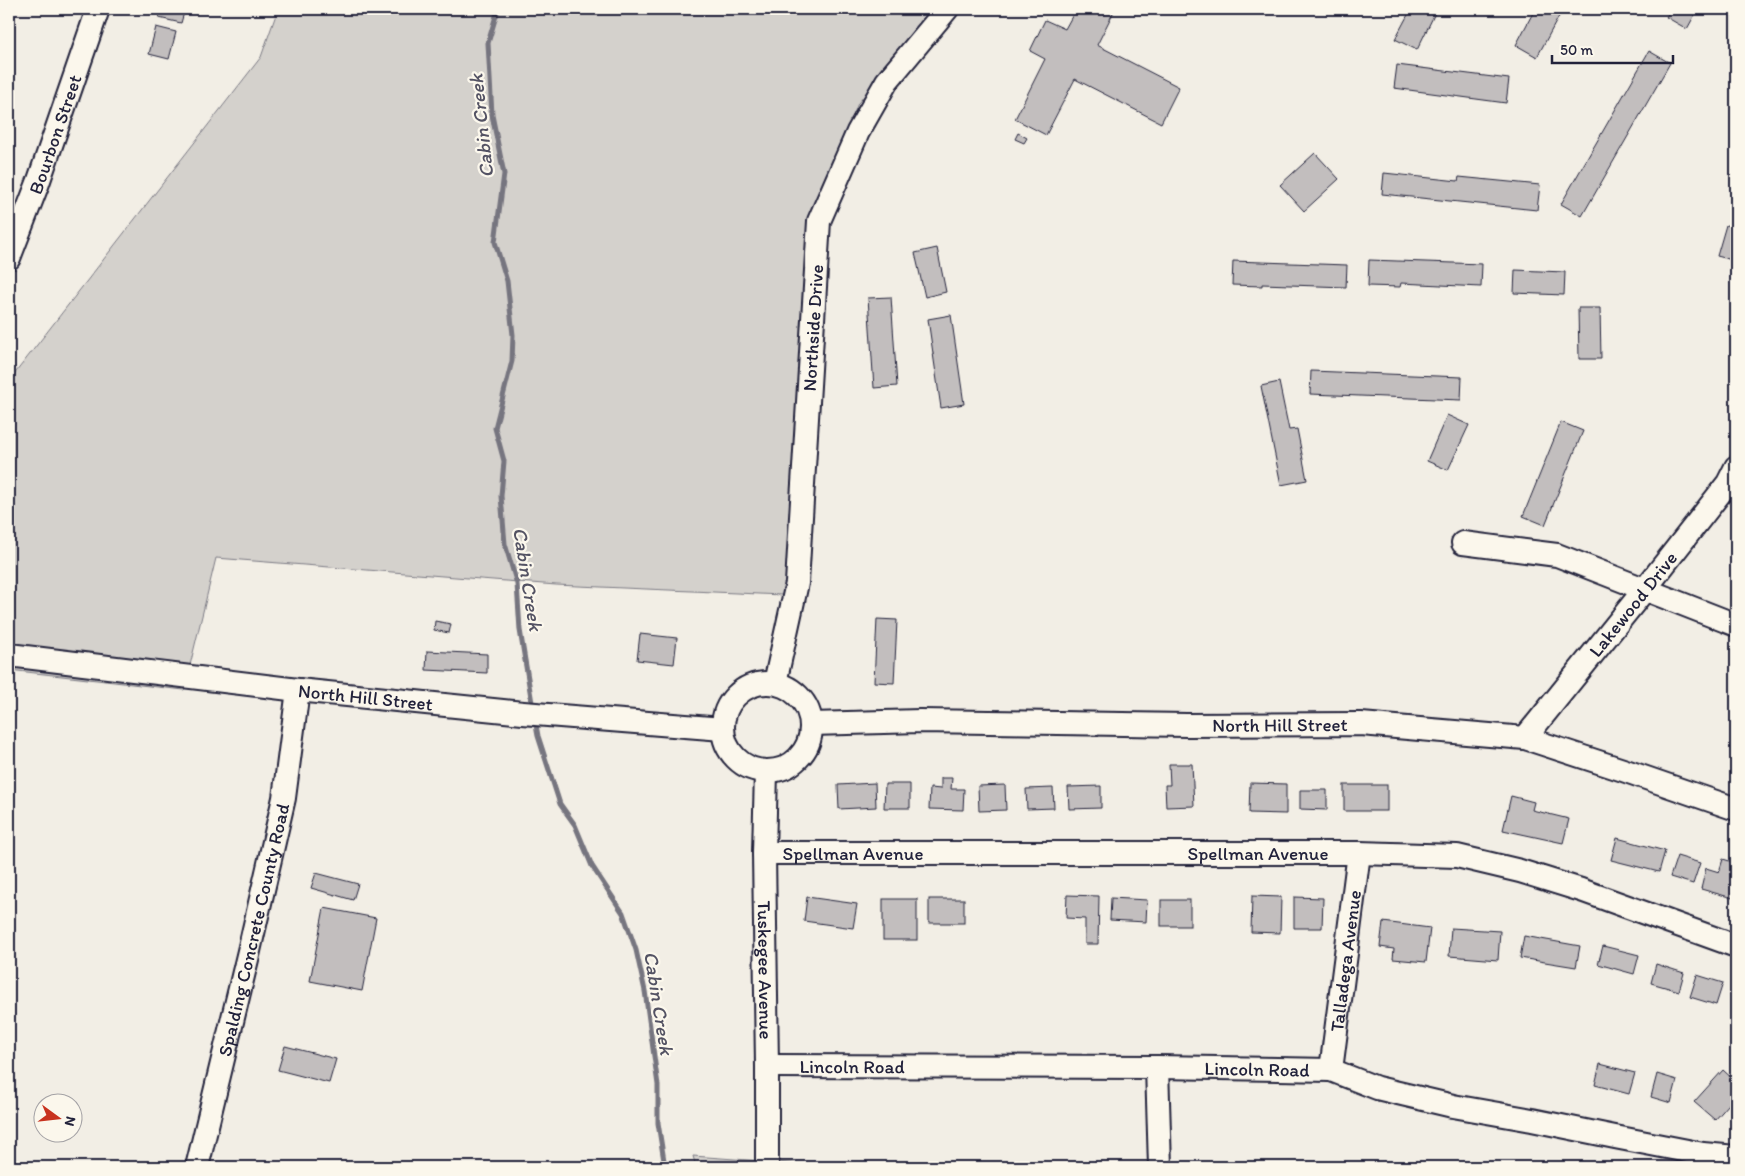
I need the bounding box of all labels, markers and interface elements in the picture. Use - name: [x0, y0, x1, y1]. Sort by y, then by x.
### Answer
- scale bar: [1552, 32, 1674, 64]
- text: 50 m: [1560, 41, 1593, 59]
- water label: Cabin Creek: [463, 71, 498, 179]
- street label: Bourbon Street: [24, 72, 87, 197]
- street label: Northside Drive: [798, 264, 828, 392]
- water label: Cabin Creek: [508, 526, 548, 634]
- street label: Lakewood Drive: [1584, 547, 1682, 662]
- street label: North Hill Street: [297, 679, 434, 716]
- street label: North Hill Street: [1212, 713, 1348, 737]
- street label: Spalding Concrete County Road: [213, 800, 295, 1059]
- street label: Spellman Avenue: [783, 842, 923, 865]
- street label: Spellman Avenue: [1188, 842, 1328, 865]
- street label: Talladega Avenue: [1325, 889, 1366, 1033]
- street label: Tuskegee Avenue: [753, 900, 778, 1040]
- water label: Cabin Creek: [639, 950, 679, 1058]
- street label: Lincoln Road: [799, 1055, 905, 1078]
- street label: Lincoln Road: [1204, 1057, 1310, 1082]
- north arrow: [32, 1094, 82, 1144]
- text: N: [61, 1114, 80, 1128]

